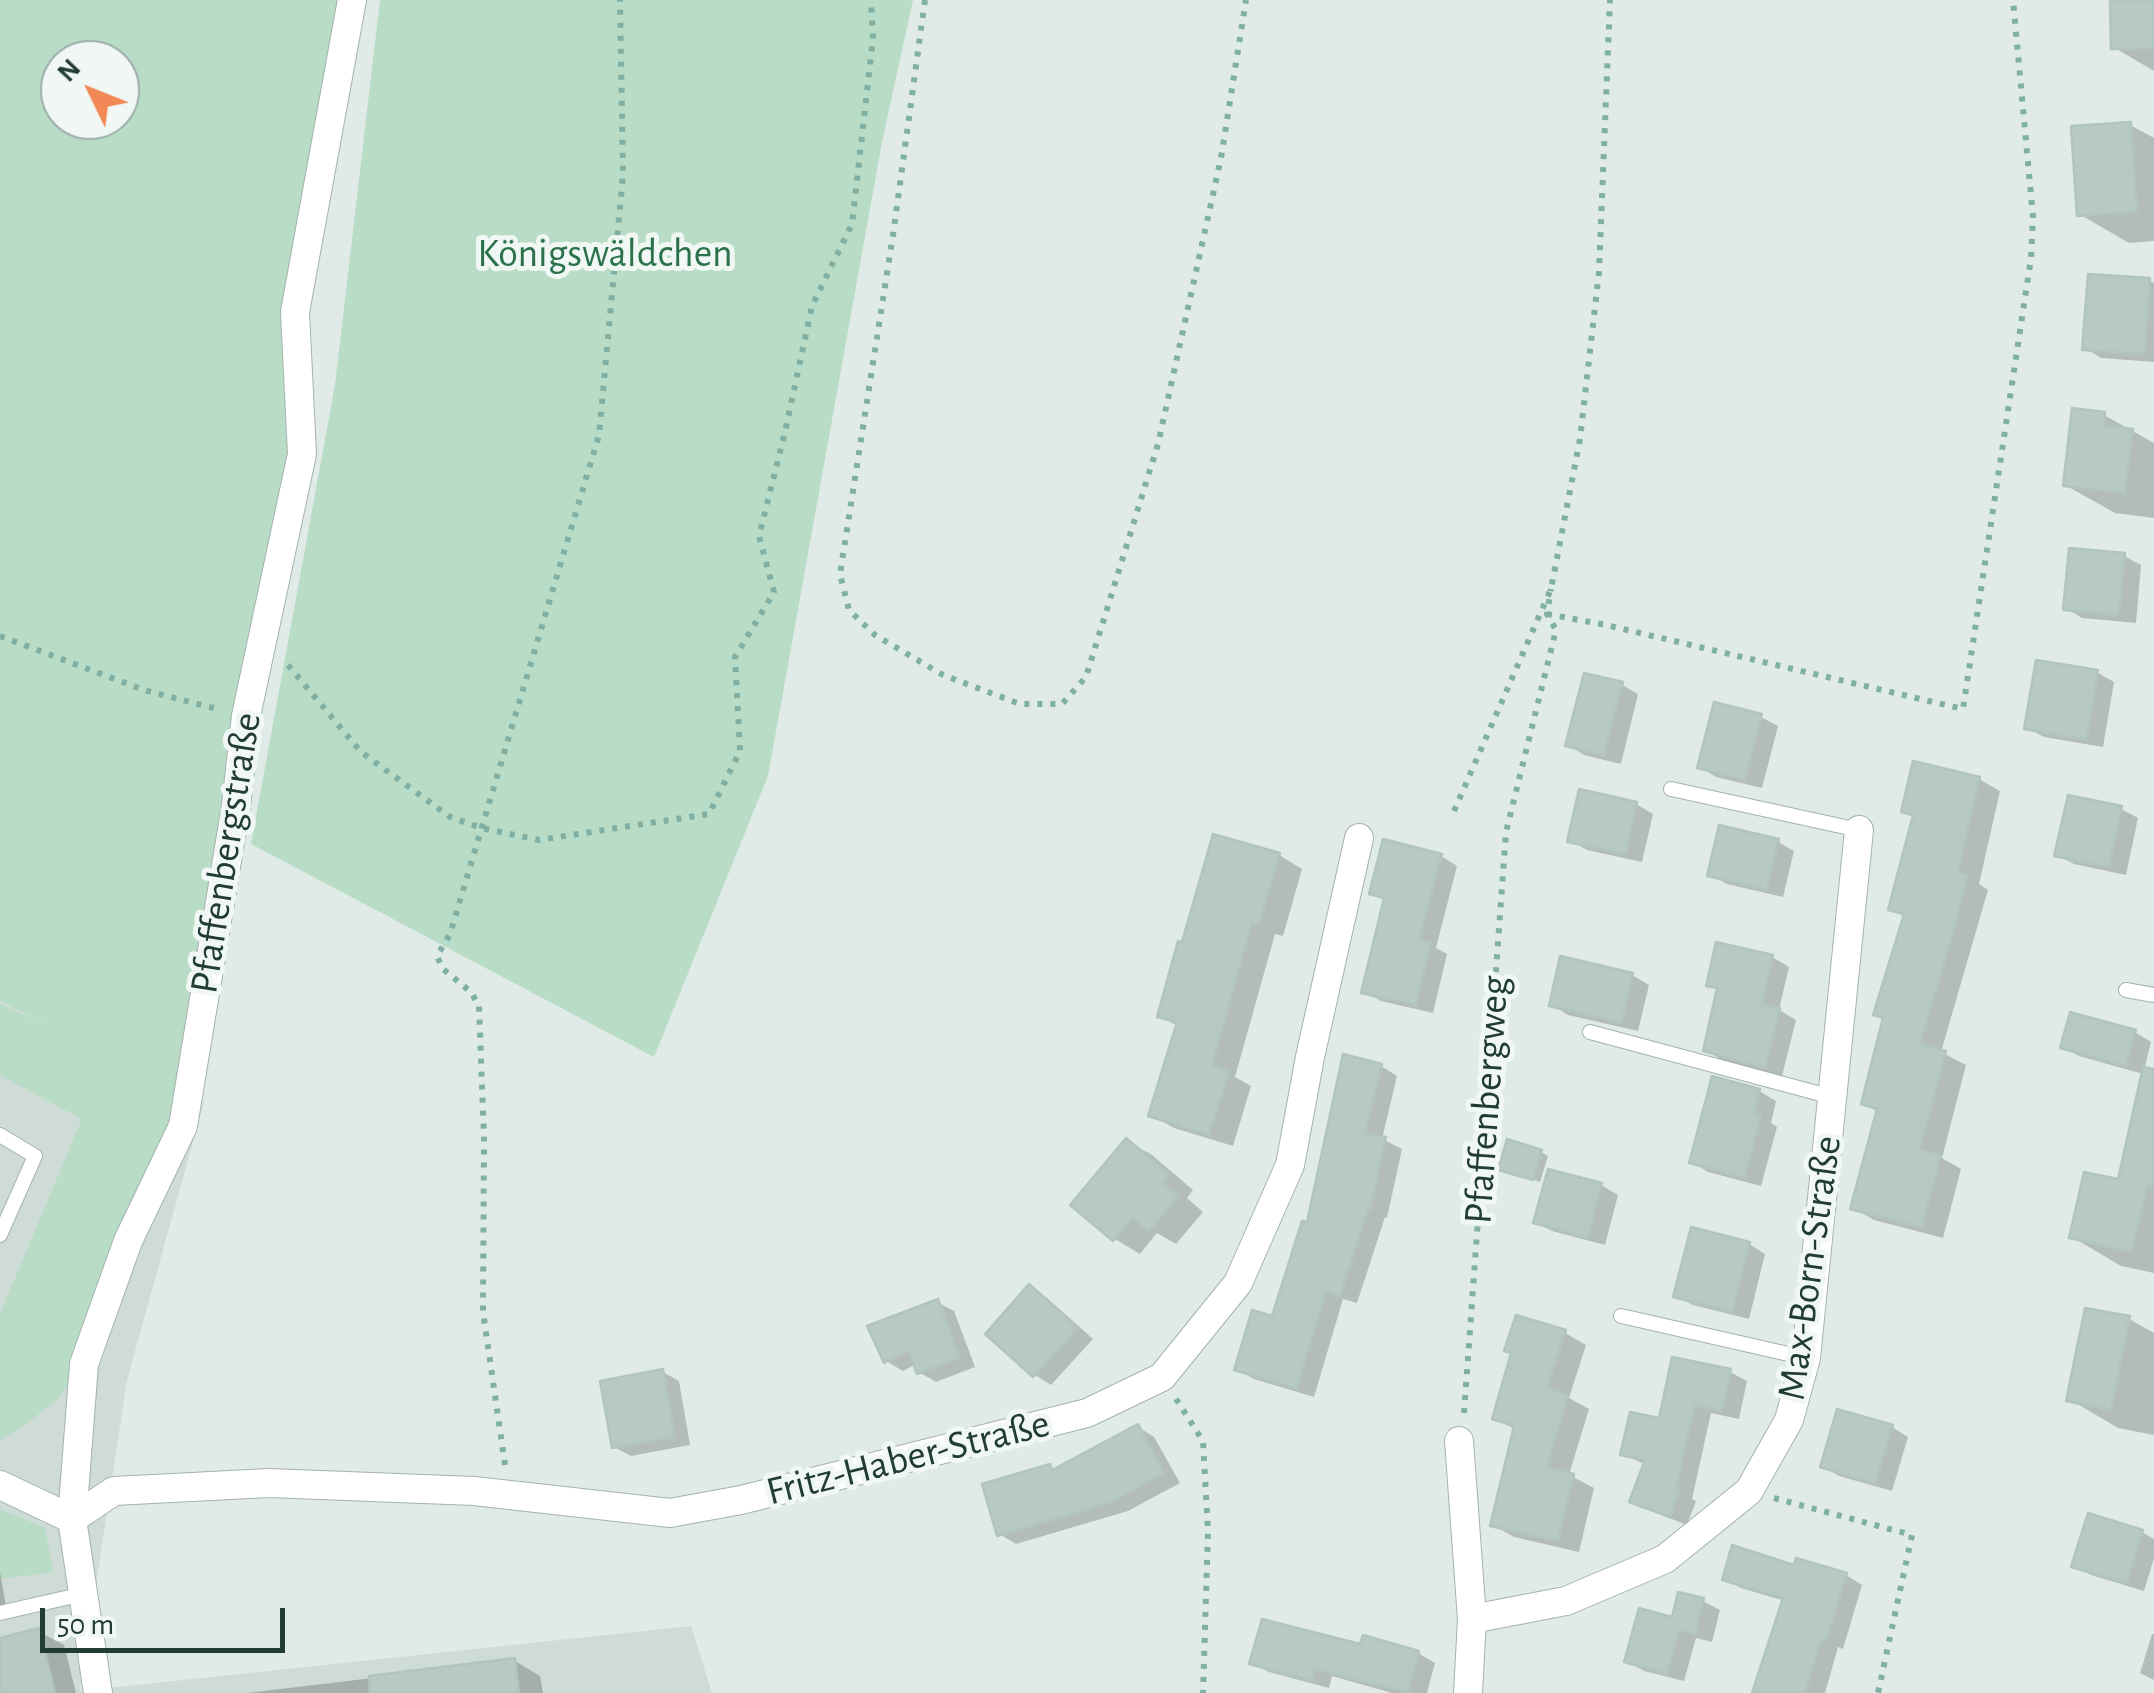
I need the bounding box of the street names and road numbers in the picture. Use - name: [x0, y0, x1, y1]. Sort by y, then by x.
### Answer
- street label: Pfaffenbergstraße: [180, 709, 272, 997]
- street label: Pfaffenbergweg: [1454, 974, 1520, 1226]
- street label: Max-Born-Straße: [1768, 1133, 1852, 1403]
- street label: Fritz-Haber-Straße: [762, 1400, 1054, 1516]

